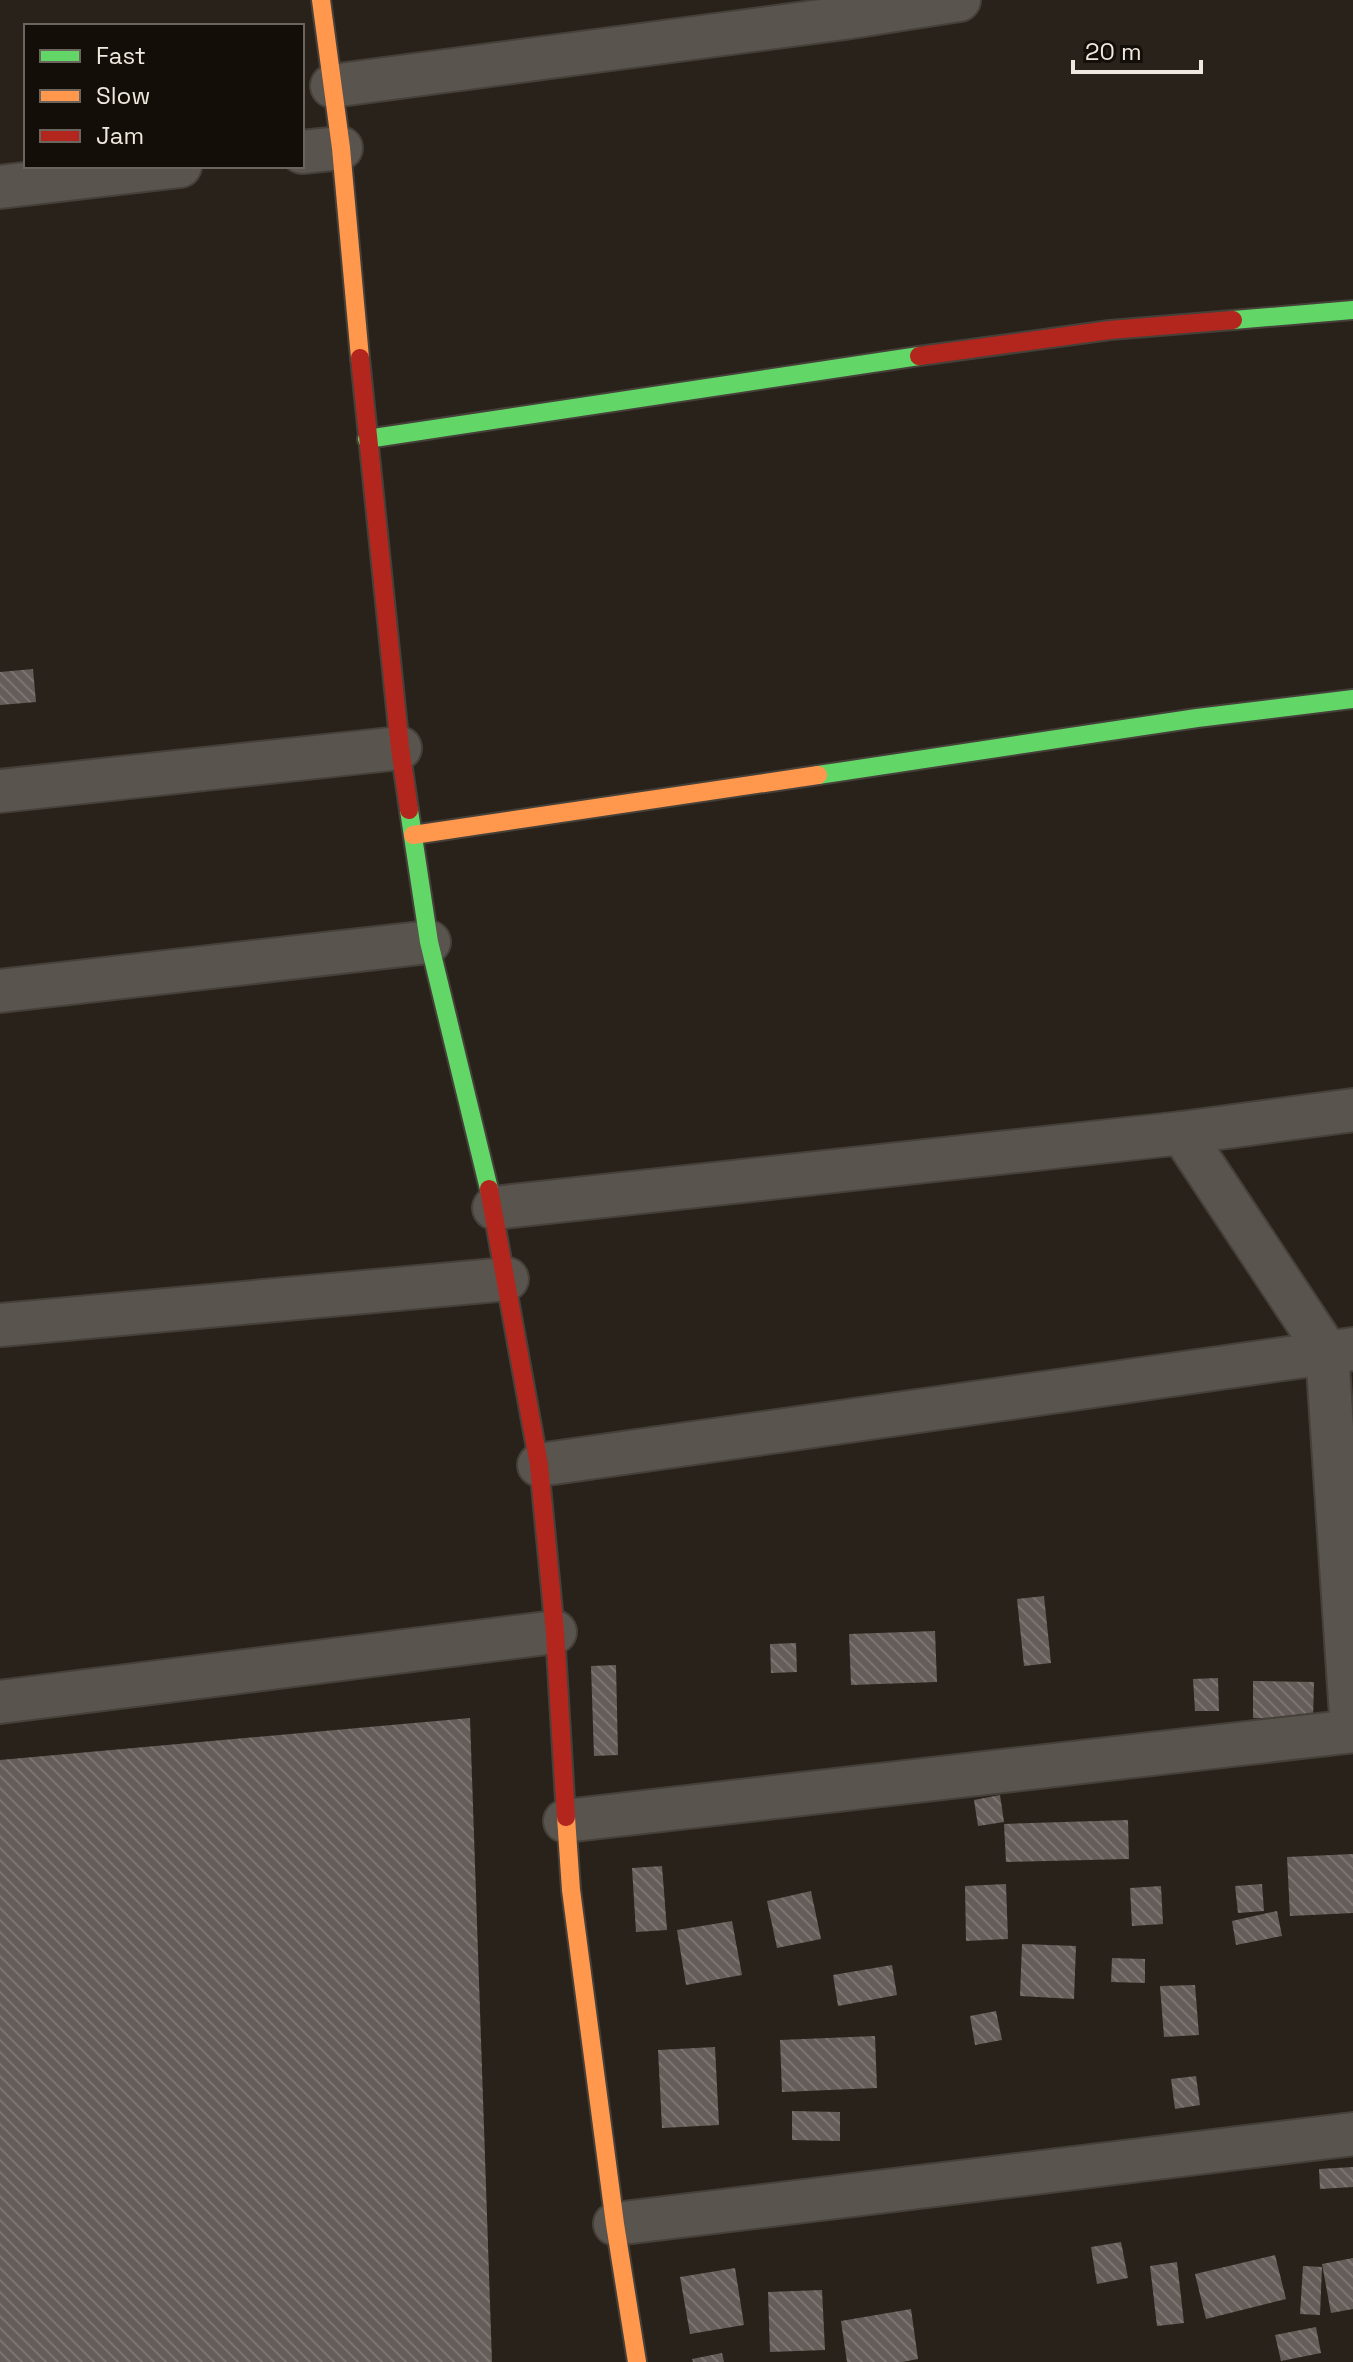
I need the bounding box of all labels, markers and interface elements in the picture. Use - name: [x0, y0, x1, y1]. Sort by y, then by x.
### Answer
- legend: [24, 24, 304, 168]
- scale bar: [1073, 24, 1201, 74]
- text: 20 m: [1085, 36, 1142, 67]
- text: Fast: [96, 40, 146, 71]
- text: Slow: [96, 80, 150, 111]
- text: Jam: [96, 120, 144, 151]

